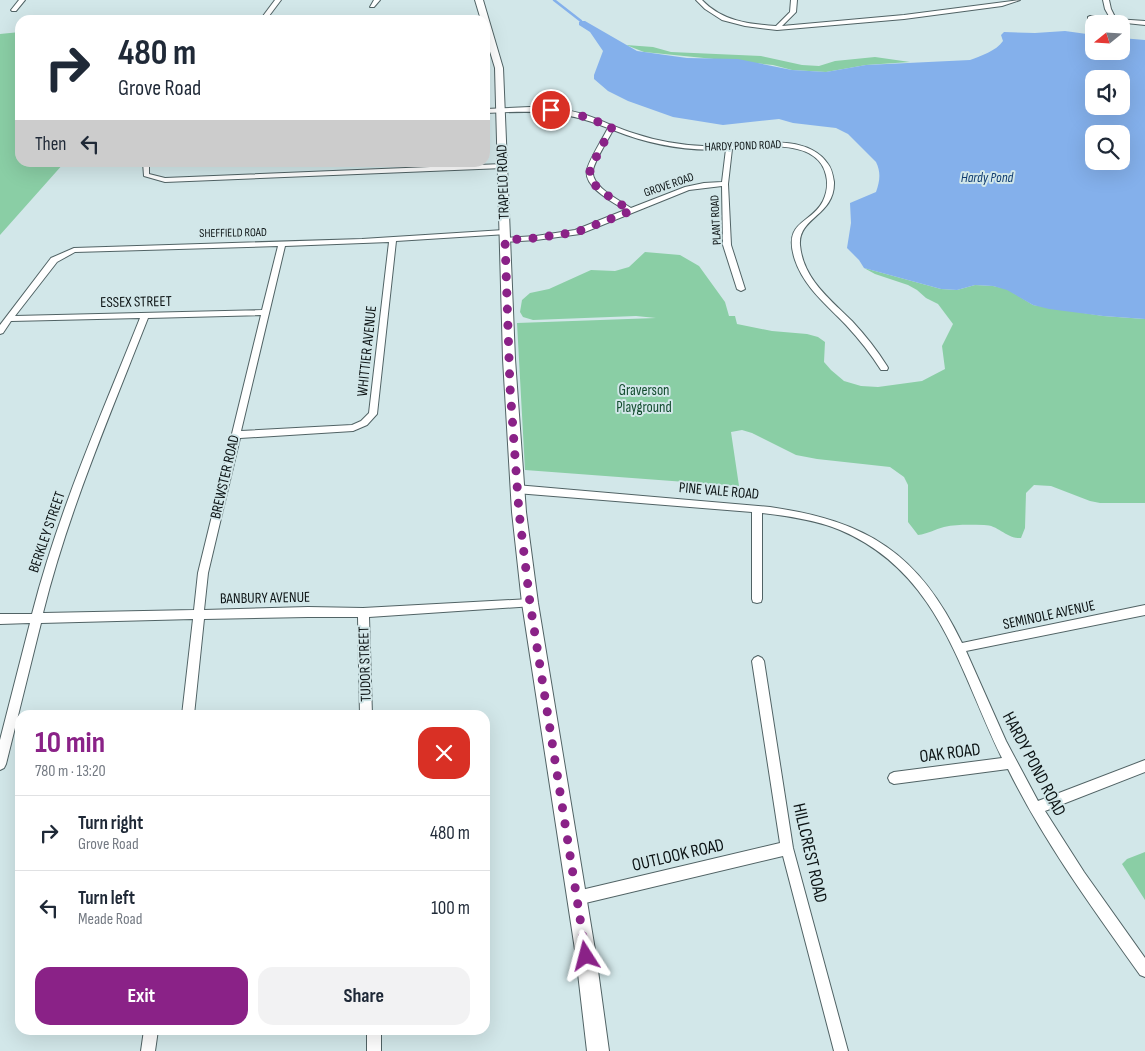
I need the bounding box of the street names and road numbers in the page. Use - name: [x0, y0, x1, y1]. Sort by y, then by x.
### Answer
- street label: HARDY POND ROAD: [704, 137, 782, 155]
- street label: TRAPELO ROAD: [492, 144, 514, 220]
- street label: GROVE ROAD: [642, 169, 696, 201]
- street label: PLANT ROAD: [707, 195, 725, 245]
- street label: SHEFFIELD ROAD: [199, 225, 267, 241]
- street label: ESSEX STREET: [100, 292, 172, 312]
- street label: WHITTIER AVENUE: [353, 305, 381, 397]
- street label: BREWSTER ROAD: [206, 433, 244, 521]
- street label: PINE VALE ROAD: [678, 478, 760, 504]
- street label: BERKLEY STREET: [24, 489, 70, 575]
- street label: BANBURY AVENUE: [220, 588, 310, 608]
- street label: SEMINOLE AVENUE: [1001, 596, 1097, 634]
- street label: TUDOR STREET: [354, 626, 376, 702]
- street label: HARDY POND ROAD: [998, 708, 1070, 820]
- street label: OAK ROAD: [918, 739, 982, 767]
- street label: HILLCREST ROAD: [788, 801, 832, 905]
- street label: OUTLOOK ROAD: [630, 834, 726, 876]

